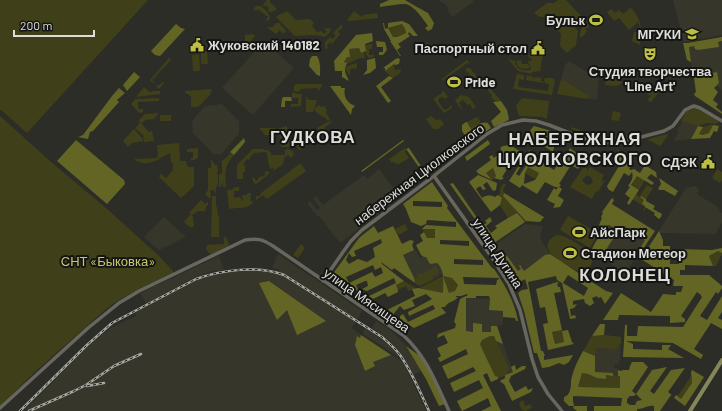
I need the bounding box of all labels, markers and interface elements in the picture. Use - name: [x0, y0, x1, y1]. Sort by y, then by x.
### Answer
- scale bar: [14, 12, 94, 38]
- place label: Бульк: [546, 12, 585, 28]
- sports icon: Бульк: [588, 12, 604, 28]
- text: 200 m: [20, 18, 52, 32]
- place label: МГУКИ: [637, 26, 681, 42]
- school or university icon: МГУКИ: [684, 26, 700, 42]
- public building icon: Жуковский 140182: [189, 37, 205, 53]
- place label: Жуковский 140182: [207, 37, 320, 53]
- place label: Паспортный стол: [414, 40, 527, 56]
- public building icon: Паспортный стол: [530, 40, 546, 56]
- theatre icon: Студия творчества 'Line Art': [642, 46, 658, 62]
- place label: Студия творчества 'Line Art': [589, 63, 712, 94]
- sports icon: Pride: [446, 74, 462, 90]
- place label: Pride: [465, 74, 496, 90]
- street label: набережная Циолковского: [351, 120, 487, 228]
- district label: ГУДКОВА: [270, 126, 356, 146]
- district label: НАБЕРЕЖНАЯ ЦИОЛКОВСКОГО: [497, 128, 653, 168]
- place label: СДЭК: [661, 154, 697, 170]
- public building icon: СДЭК: [700, 154, 716, 170]
- street label: улица Дугина: [469, 215, 527, 292]
- sports icon: АйсПарк: [571, 224, 587, 240]
- place label: АйсПарк: [590, 224, 646, 240]
- sports icon: Стадион Метеор: [562, 245, 578, 261]
- place label: Стадион Метеор: [581, 245, 686, 261]
- park label: СНТ «Быковка»: [61, 253, 155, 269]
- street label: улица Мясищева: [321, 264, 414, 336]
- district label: КОЛОНЕЦ: [579, 264, 671, 284]

